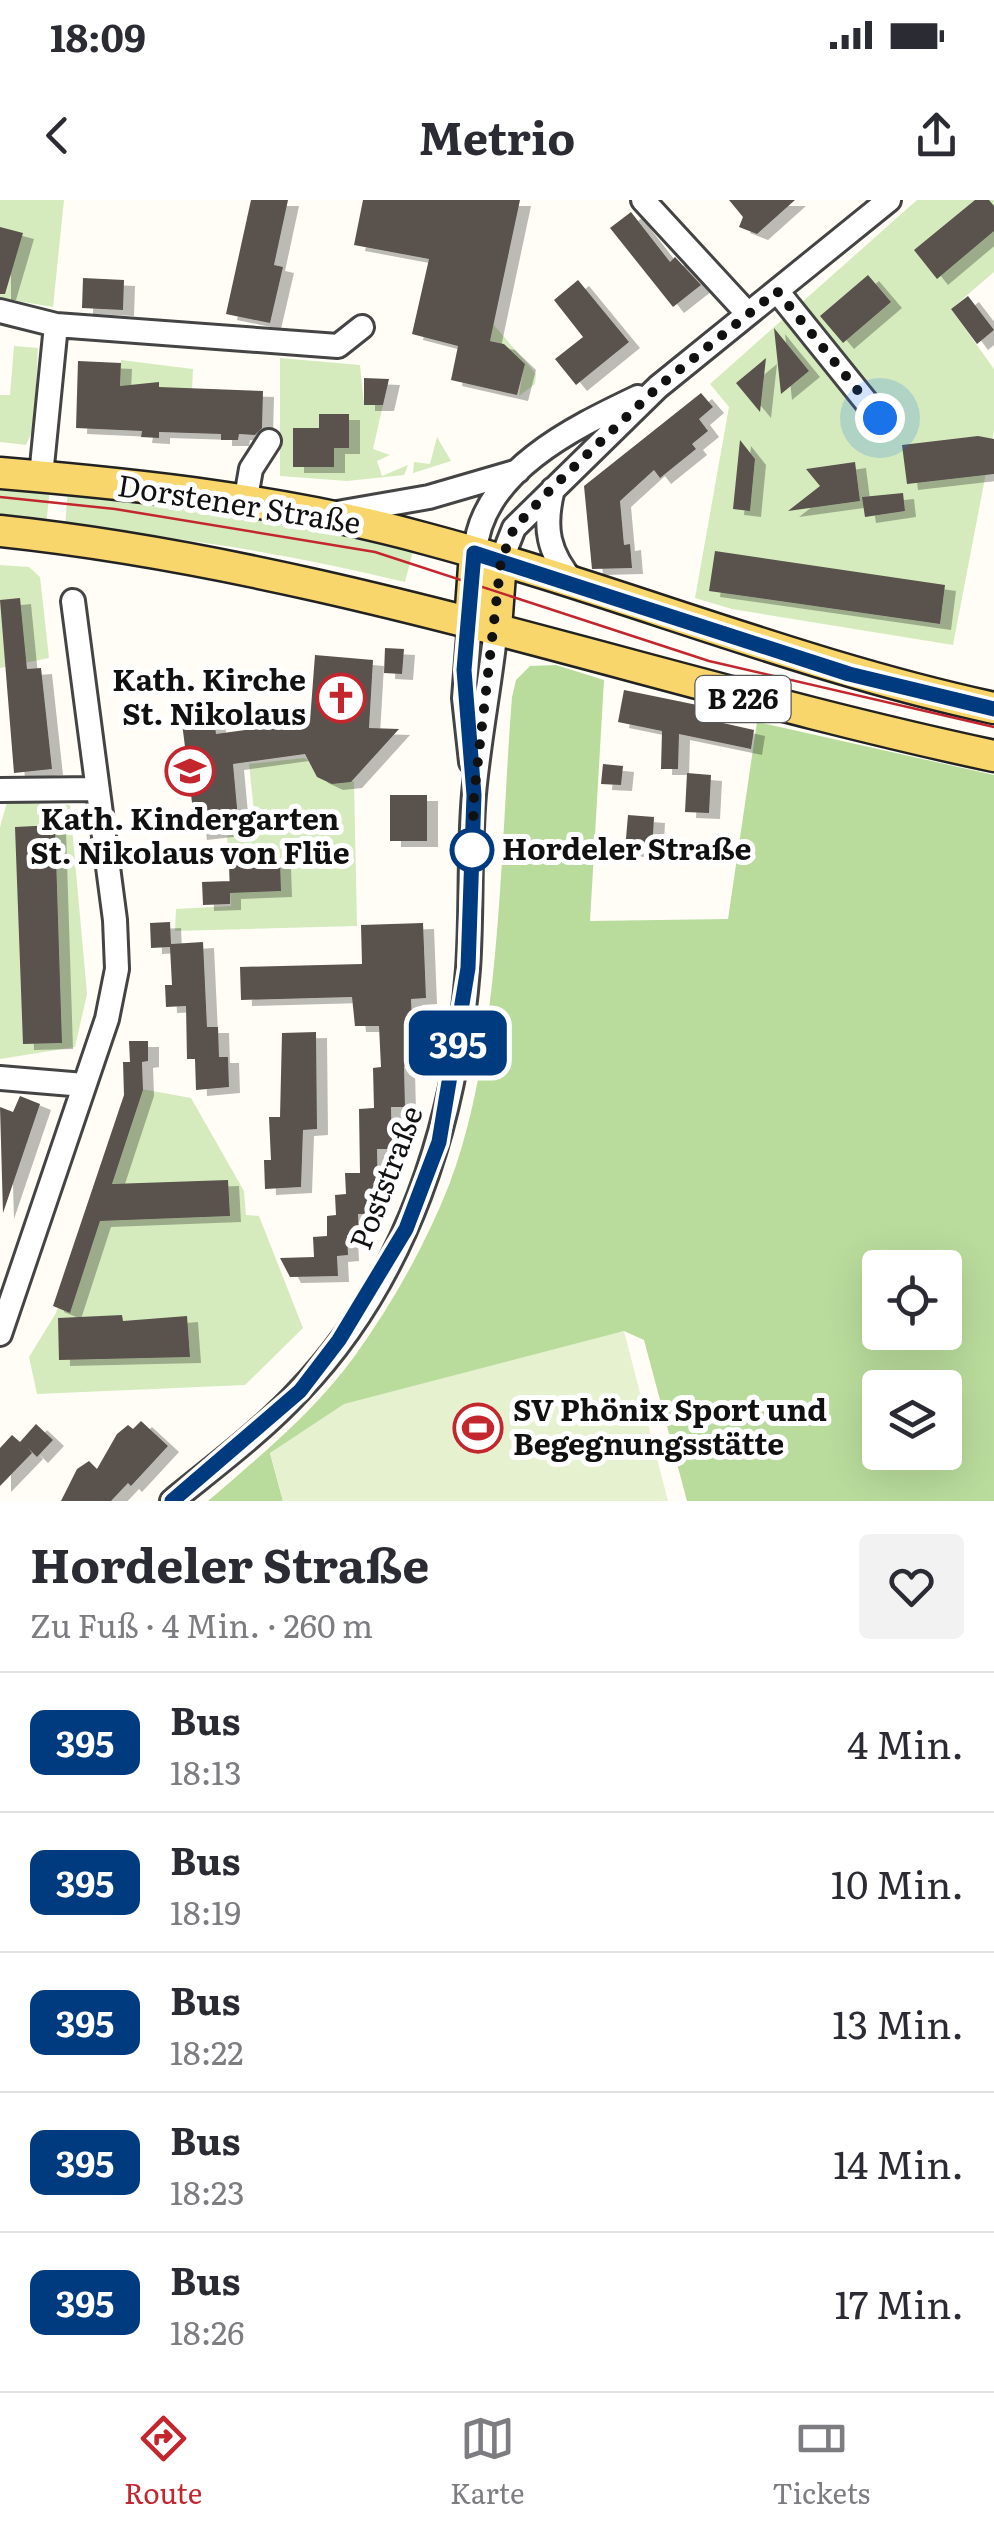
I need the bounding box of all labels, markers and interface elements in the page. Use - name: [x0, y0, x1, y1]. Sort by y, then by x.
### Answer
- text: 18:09: [50, 7, 146, 64]
- text: Metrio: [419, 102, 575, 169]
- icon: back: [30, 108, 85, 163]
- icon: share: [909, 108, 964, 163]
- your location: [855, 393, 905, 443]
- street label: Dorstener Straße: [115, 461, 364, 543]
- place label: Kath. Kirche St. Nikolaus: [112, 656, 306, 734]
- church icon: Kath. Kirche St. Nikolaus: [315, 672, 367, 724]
- road number: B 226: [696, 676, 790, 722]
- school or university icon: Kath. Kindergarten St. Nikolaus von Flüe: [164, 745, 216, 797]
- place label: Kath. Kindergarten St. Nikolaus von Flüe: [30, 795, 350, 873]
- place label: Hordeler Straße: [502, 825, 752, 869]
- marker: Hordeler Straße: [451, 829, 493, 871]
- line badge: 395: [400, 1010, 516, 1076]
- text: 395: [429, 1017, 487, 1069]
- street label: Poststraße: [337, 1099, 432, 1255]
- map controls: [862, 1250, 962, 1470]
- button: locate: [862, 1250, 962, 1350]
- button: layers: [862, 1370, 962, 1470]
- place label: SV Phönix Sport und Begegnungsstätte: [513, 1386, 827, 1464]
- sports icon: SV Phönix Sport und Begegnungsstätte: [452, 1402, 504, 1454]
- text: Hordeler Straße: [30, 1527, 429, 1598]
- button: heart: [859, 1534, 964, 1639]
- text: Zu Fuß · 4 Min. · 260 m: [30, 1600, 373, 1648]
- text: Bus: [170, 1690, 241, 1747]
- text: 4 Min.: [847, 1714, 964, 1771]
- text: 395: [56, 1716, 114, 1768]
- text: 18:13: [170, 1747, 242, 1795]
- text: Bus: [170, 1830, 241, 1887]
- text: 10 Min.: [831, 1854, 964, 1911]
- text: 395: [56, 1856, 114, 1908]
- text: 18:19: [170, 1887, 241, 1935]
- text: Bus: [170, 1970, 241, 2027]
- text: 13 Min.: [832, 1994, 964, 2051]
- text: 395: [56, 1996, 114, 2048]
- text: 18:22: [170, 2027, 243, 2075]
- text: Bus: [170, 2110, 241, 2167]
- text: 14 Min.: [833, 2134, 964, 2191]
- text: 395: [56, 2136, 114, 2188]
- text: 18:23: [170, 2167, 245, 2215]
- text: Bus: [170, 2250, 241, 2307]
- text: 17 Min.: [835, 2274, 964, 2331]
- text: 395: [56, 2276, 114, 2328]
- text: 18:26: [170, 2307, 244, 2355]
- tab: Route: [124, 2411, 202, 2513]
- tab: Karte: [450, 2411, 525, 2513]
- tab: Tickets: [772, 2411, 870, 2513]

